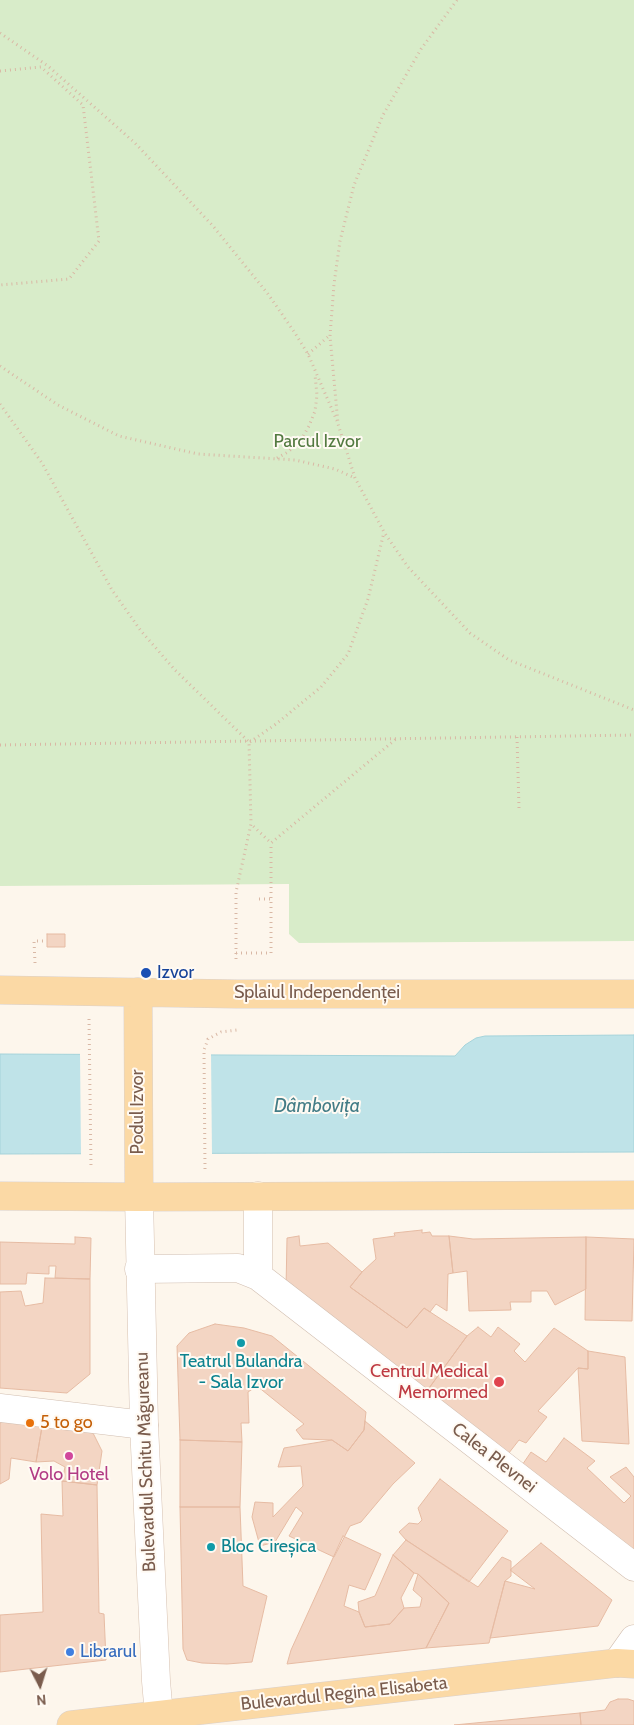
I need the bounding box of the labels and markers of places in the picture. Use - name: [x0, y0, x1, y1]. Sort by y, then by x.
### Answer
- place label: Izvor: [157, 962, 194, 984]
- marker: Izvor: [139, 966, 153, 980]
- marker: Teatrul Bulandra - Sala Izvor: [235, 1337, 247, 1349]
- place label: Teatrul Bulandra - Sala Izvor: [180, 1351, 302, 1394]
- place label: Centrul Medical Memormed: [370, 1361, 488, 1404]
- marker: Centrul Medical Memormed: [492, 1375, 506, 1389]
- place label: 5 to go: [40, 1412, 93, 1434]
- marker: 5 to go: [24, 1417, 36, 1429]
- marker: Volo Hotel: [63, 1450, 75, 1462]
- place label: Volo Hotel: [29, 1464, 109, 1486]
- place label: Bloc Cireșica: [221, 1536, 316, 1558]
- marker: Bloc Cireșica: [205, 1541, 217, 1553]
- place label: Librarul: [80, 1641, 136, 1663]
- marker: Librarul: [64, 1646, 76, 1658]

